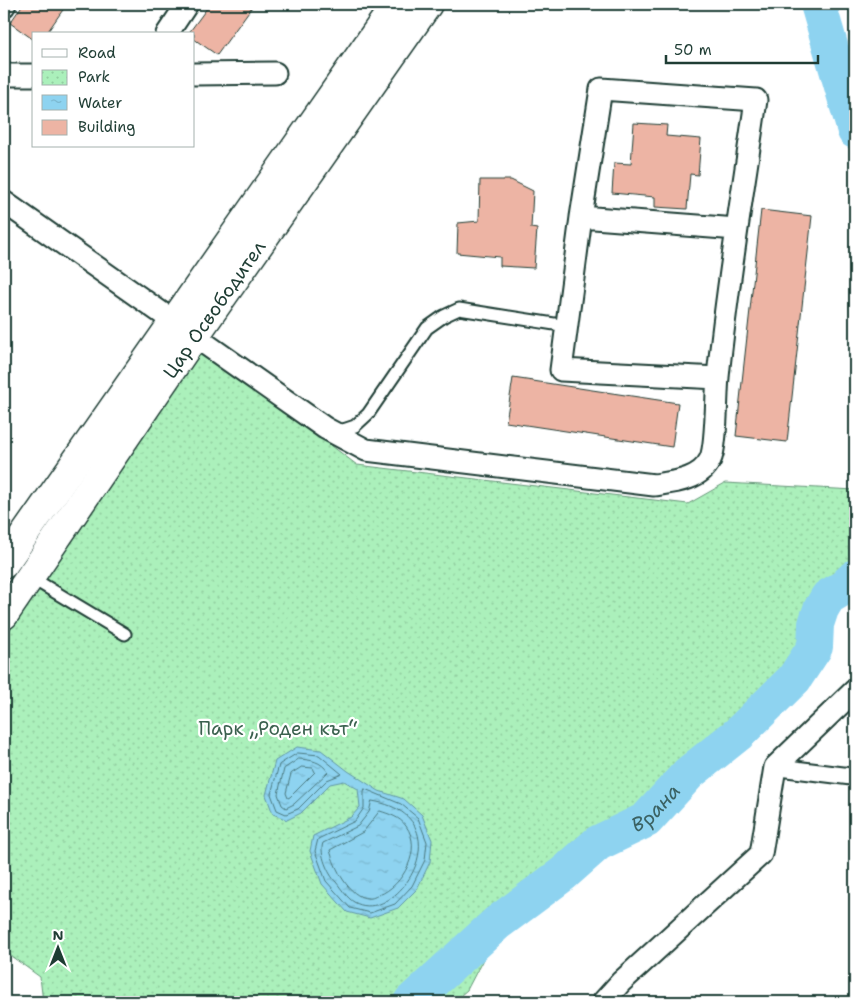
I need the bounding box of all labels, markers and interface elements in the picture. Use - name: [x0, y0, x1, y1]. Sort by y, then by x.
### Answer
- legend: [32, 32, 195, 148]
- scale bar: [666, 32, 819, 64]
- text: 50 m: [674, 40, 712, 60]
- text: Road: [78, 43, 116, 63]
- text: Park: [78, 67, 110, 87]
- text: Water: [78, 93, 122, 113]
- text: Building: [78, 117, 135, 137]
- street label: Цар Освободител: [157, 235, 271, 383]
- park label: Парк „Роден кът“: [198, 716, 358, 741]
- water label: Врана: [627, 778, 686, 838]
- north arrow: [32, 924, 82, 974]
- text: N: [52, 926, 64, 944]

